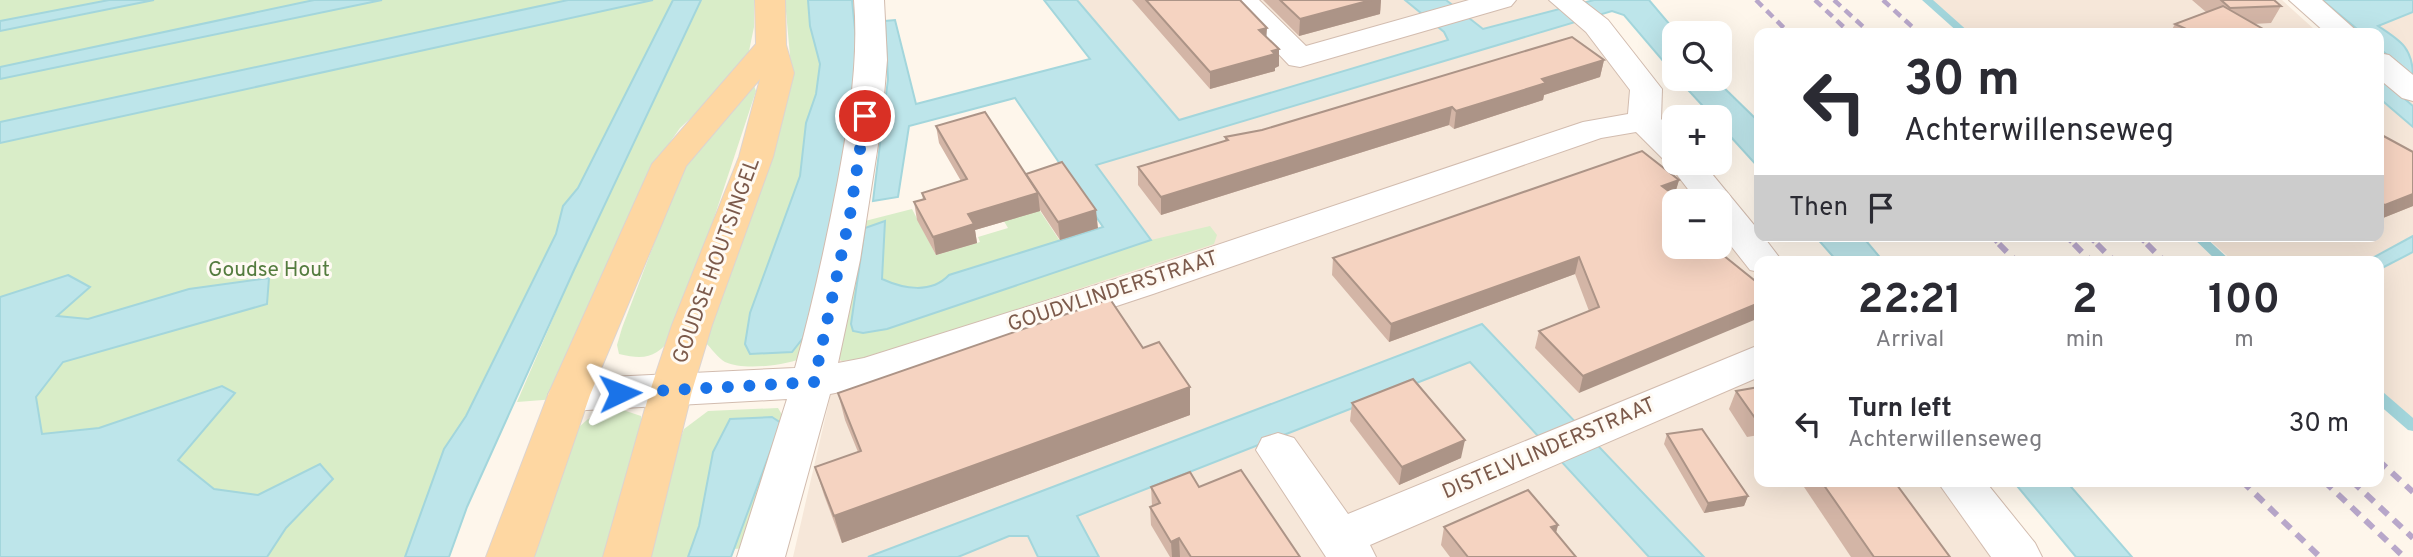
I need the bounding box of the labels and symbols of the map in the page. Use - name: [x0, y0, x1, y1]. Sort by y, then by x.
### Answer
- pin: [835, 86, 895, 146]
- street label: GOUDSE HOUTSINGEL: [667, 154, 767, 368]
- street label: GOUDVLINDERSTRAAT: [1004, 245, 1222, 339]
- park label: Goudse Hout: [208, 257, 330, 284]
- position arrow: [583, 356, 657, 430]
- street label: DISTELVLINDERSTRAAT: [1438, 392, 1660, 506]

